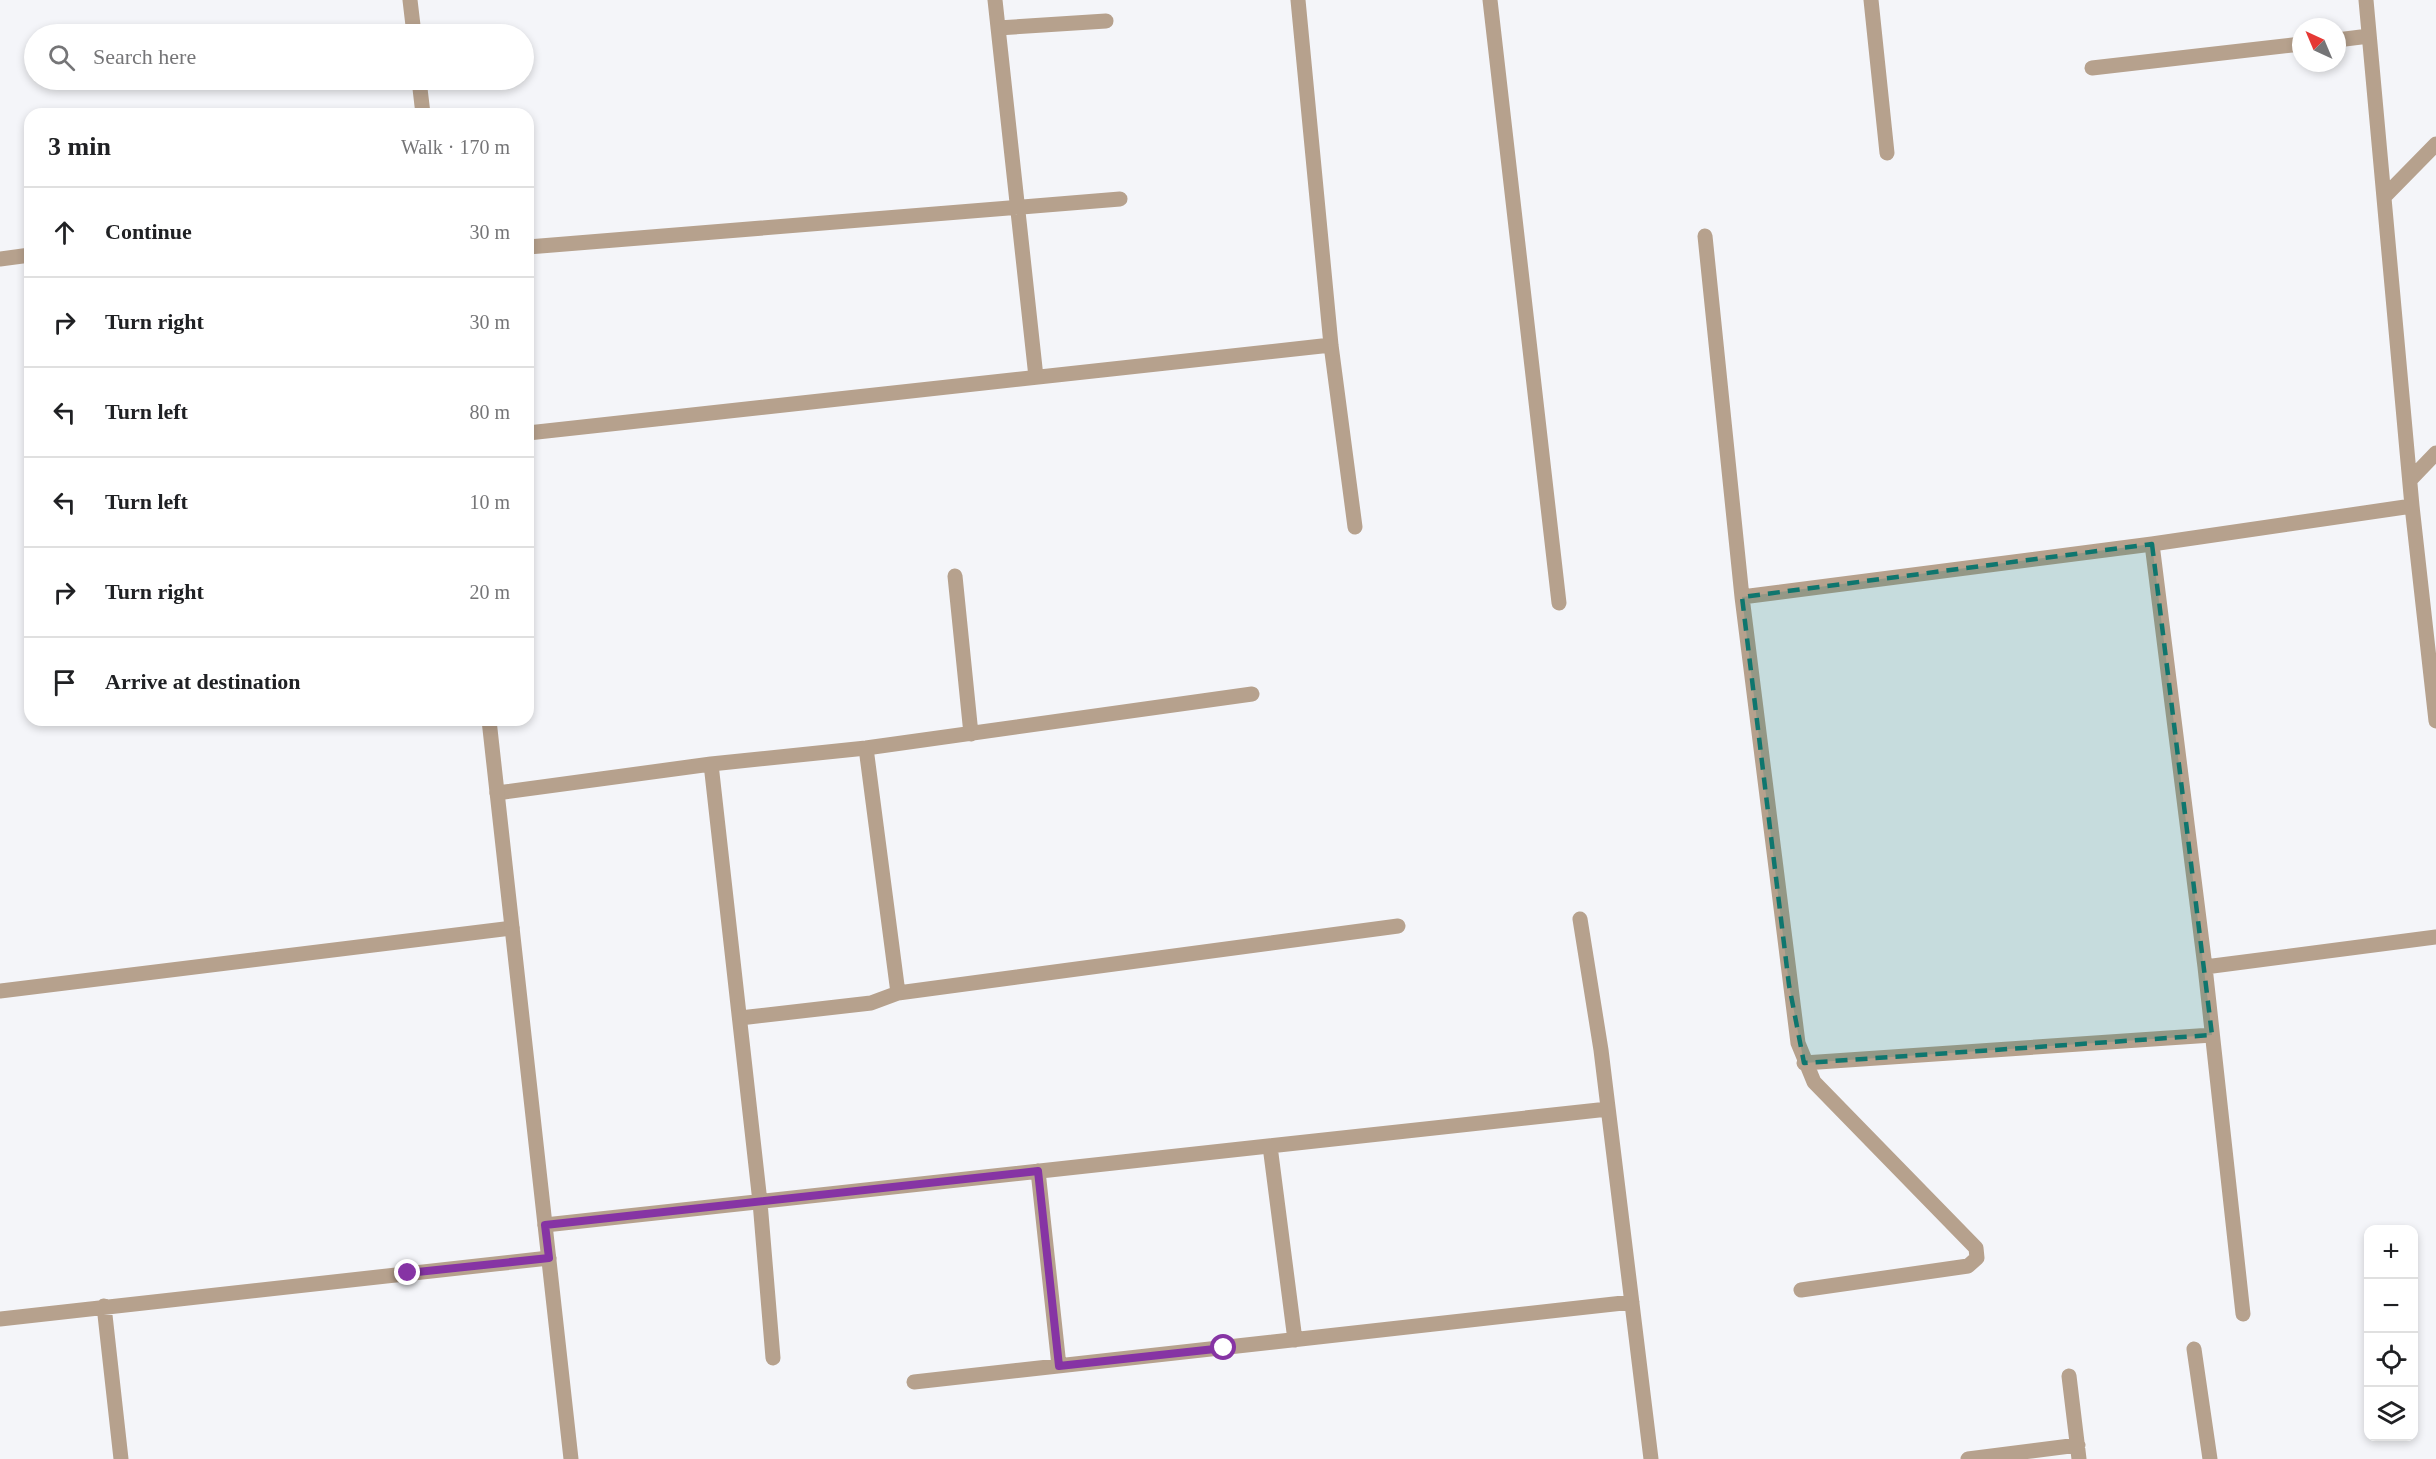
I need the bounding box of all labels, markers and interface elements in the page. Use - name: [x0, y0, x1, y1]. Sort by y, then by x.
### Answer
- north arrow: [2292, 18, 2346, 72]
- search box: [24, 24, 534, 90]
- icon: search: [45, 41, 78, 74]
- text: Search here: [93, 44, 196, 69]
- text: 3 min: [48, 132, 111, 161]
- text: Walk · 170 m: [401, 136, 510, 158]
- icon: ahead: [48, 216, 81, 249]
- text: Continue: [105, 219, 192, 244]
- text: 30 m: [469, 221, 510, 243]
- icon: right: [48, 306, 81, 339]
- text: Turn right: [105, 309, 204, 334]
- text: 30 m: [469, 311, 510, 333]
- icon: left: [48, 396, 81, 429]
- text: Turn left: [105, 399, 188, 424]
- text: 80 m: [469, 401, 510, 423]
- icon: left: [48, 486, 81, 519]
- text: Turn left: [105, 489, 188, 514]
- text: 10 m: [469, 491, 510, 513]
- icon: right: [48, 576, 81, 609]
- text: Turn right: [105, 579, 204, 604]
- text: 20 m: [469, 581, 510, 603]
- icon: arrive: [48, 666, 81, 699]
- text: Arrive at destination: [105, 669, 301, 694]
- map controls: [2364, 1225, 2418, 1441]
- button: +: [2364, 1225, 2418, 1279]
- route end: [394, 1259, 420, 1285]
- button: −: [2364, 1279, 2418, 1333]
- button: locate: [2364, 1333, 2418, 1387]
- route start: [1210, 1334, 1236, 1360]
- button: layers: [2364, 1387, 2418, 1441]

